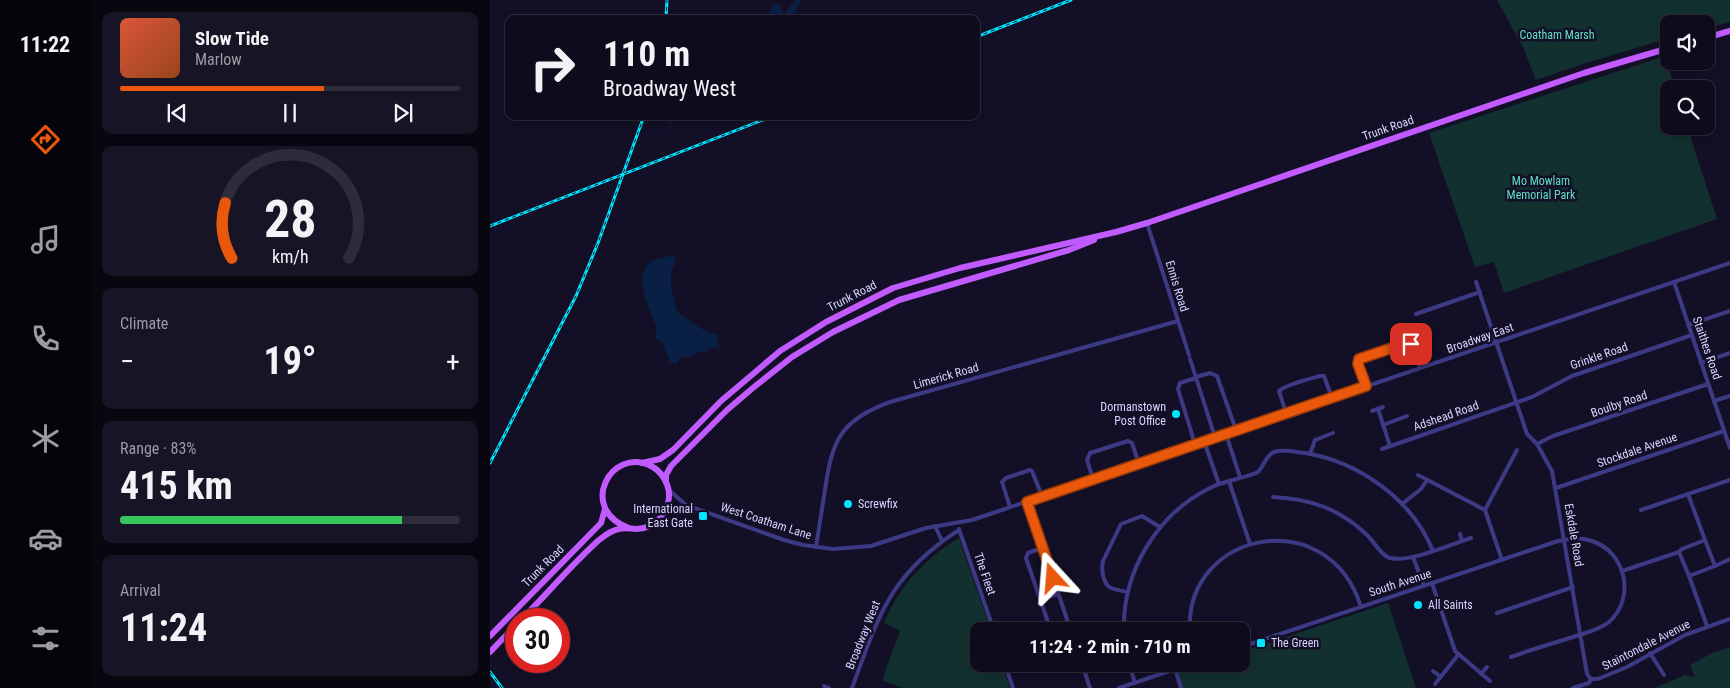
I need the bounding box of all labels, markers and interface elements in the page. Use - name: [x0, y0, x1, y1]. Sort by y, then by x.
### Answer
- map controls: [1660, 15, 1715, 135]
- button: sound: [1660, 15, 1715, 70]
- text: Slow Tide: [195, 27, 269, 50]
- park label: Coatham Marsh: [1519, 28, 1595, 42]
- text: 11:22: [20, 32, 70, 57]
- text: 110 m: [603, 34, 690, 75]
- icon: right: [520, 35, 585, 100]
- text: Marlow: [195, 50, 242, 69]
- text: Broadway West: [603, 76, 736, 101]
- button: search: [1660, 80, 1715, 135]
- icon: previous: [163, 99, 191, 127]
- icon: pause: [276, 99, 304, 127]
- icon: next: [389, 99, 417, 127]
- street label: Trunk Road: [1361, 113, 1416, 143]
- icon: directions: [28, 122, 63, 157]
- park label: Mo Mowlam Memorial Park: [1507, 174, 1576, 202]
- text: 28: [264, 189, 316, 250]
- icon: music: [28, 222, 63, 257]
- text: km/h: [272, 246, 308, 267]
- street label: Ennis Road: [1163, 259, 1191, 313]
- street label: Trunk Road: [825, 278, 879, 314]
- text: Climate: [120, 314, 168, 333]
- street label: Staithes Road: [1690, 315, 1724, 381]
- street label: Broadway East: [1445, 320, 1516, 356]
- icon: phone: [28, 321, 63, 356]
- pin: [1390, 323, 1432, 365]
- icon: arrive: [1397, 330, 1425, 358]
- text: 19°: [263, 339, 317, 383]
- street label: Grinkle Road: [1568, 340, 1630, 372]
- text: −: [120, 345, 134, 378]
- text: +: [446, 345, 460, 378]
- street label: Limerick Road: [912, 360, 980, 392]
- street label: Boulby Road: [1589, 388, 1649, 420]
- street label: Adshead Road: [1411, 398, 1481, 434]
- place label: Dormanstown Post Office: [1100, 400, 1166, 428]
- marker: Dormanstown Post Office: [1170, 408, 1182, 420]
- icon: climate: [28, 421, 63, 456]
- street label: Stockdale Avenue: [1595, 430, 1679, 470]
- text: Range · 83%: [120, 439, 196, 458]
- text: 415 km: [120, 464, 233, 508]
- place label: Screwfix: [858, 497, 898, 511]
- marker: Screwfix: [842, 498, 854, 510]
- street label: West Coatham Lane: [719, 500, 814, 542]
- place label: International East Gate: [633, 502, 693, 530]
- street label: Eskdale Road: [1562, 502, 1586, 568]
- marker: International East Gate: [697, 510, 709, 522]
- icon: car: [28, 521, 63, 556]
- street label: Trunk Road: [519, 542, 567, 590]
- street label: The Fleet: [971, 551, 999, 597]
- position arrow: [1026, 551, 1078, 603]
- street label: South Avenue: [1367, 566, 1433, 600]
- text: Arrival: [120, 581, 161, 600]
- street label: Broadway West: [843, 598, 883, 671]
- place label: All Saints: [1428, 598, 1473, 612]
- marker: All Saints: [1412, 599, 1424, 611]
- text: 11:24: [120, 606, 207, 650]
- speed limit sign: 30: [505, 608, 570, 673]
- street label: Staintondale Avenue: [1600, 617, 1693, 673]
- icon: filters: [28, 621, 63, 656]
- text: 11:24 · 2 min · 710 m: [1029, 635, 1191, 658]
- place label: The Green: [1271, 636, 1319, 650]
- marker: The Green: [1255, 637, 1267, 649]

